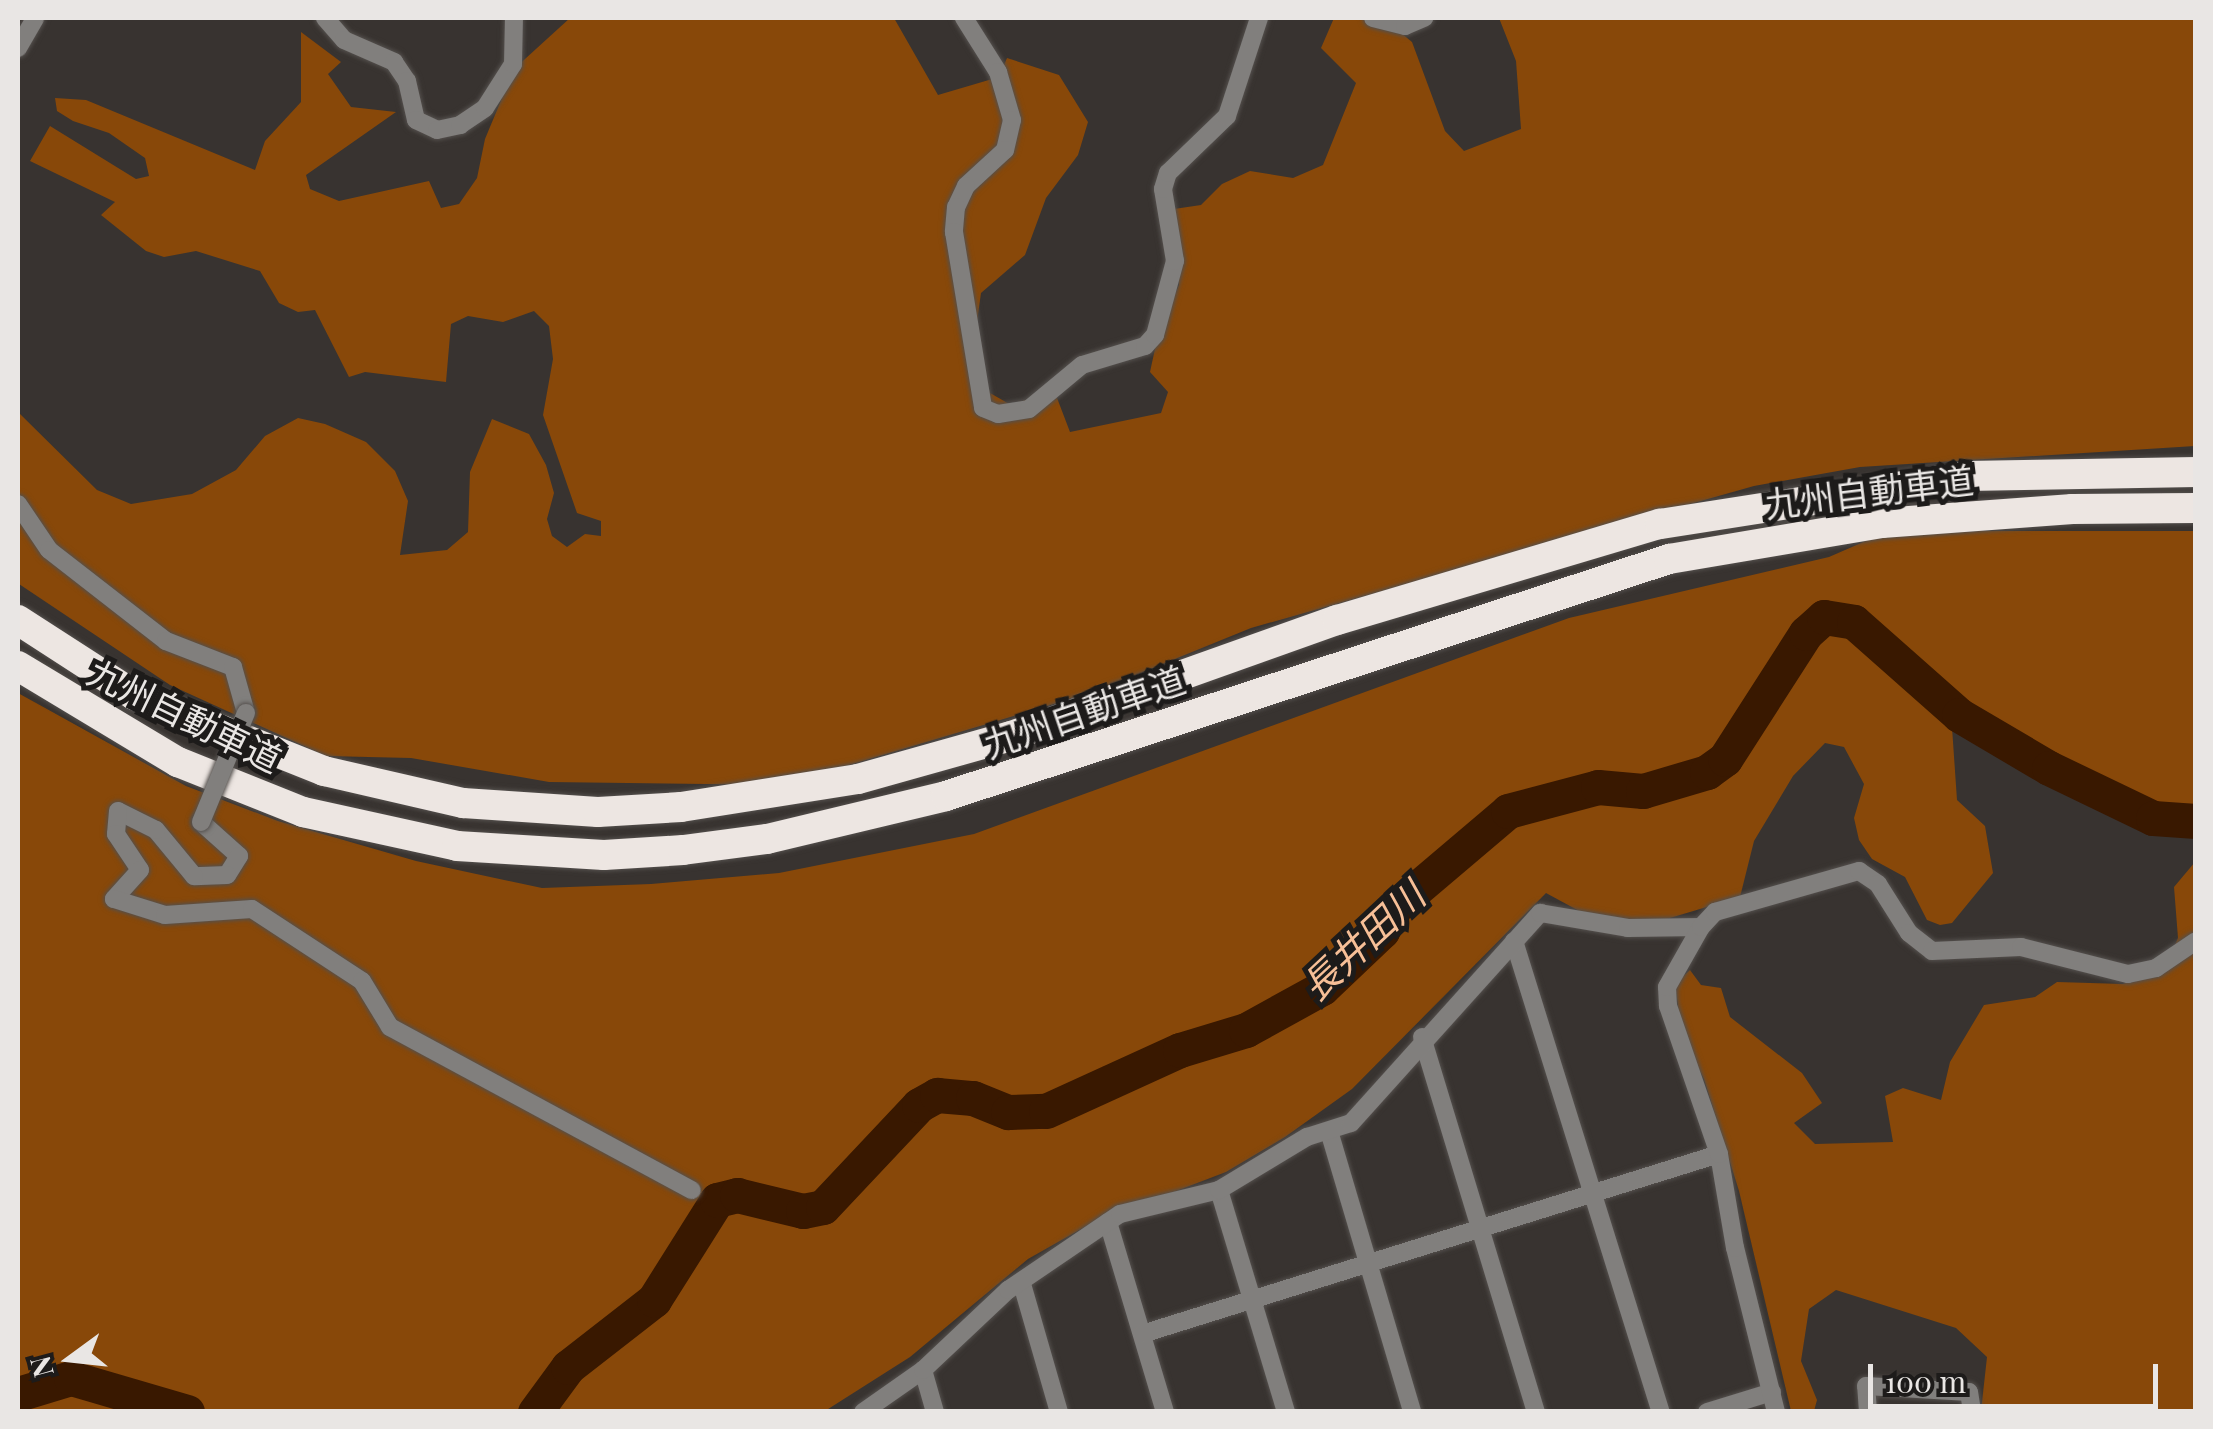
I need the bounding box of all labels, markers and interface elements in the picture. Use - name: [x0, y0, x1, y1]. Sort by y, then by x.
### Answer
- street label: 九州自動車道: [1762, 457, 1976, 525]
- street label: 九州自動車道: [81, 650, 289, 780]
- street label: 九州自動車道: [978, 657, 1190, 765]
- water label: 長井田川: [1291, 871, 1433, 1009]
- north arrow: [20, 1309, 120, 1409]
- scale bar: [1873, 1344, 2163, 1406]
- text: N: [20, 1352, 61, 1381]
- text: 100 m: [1885, 1361, 1966, 1401]

